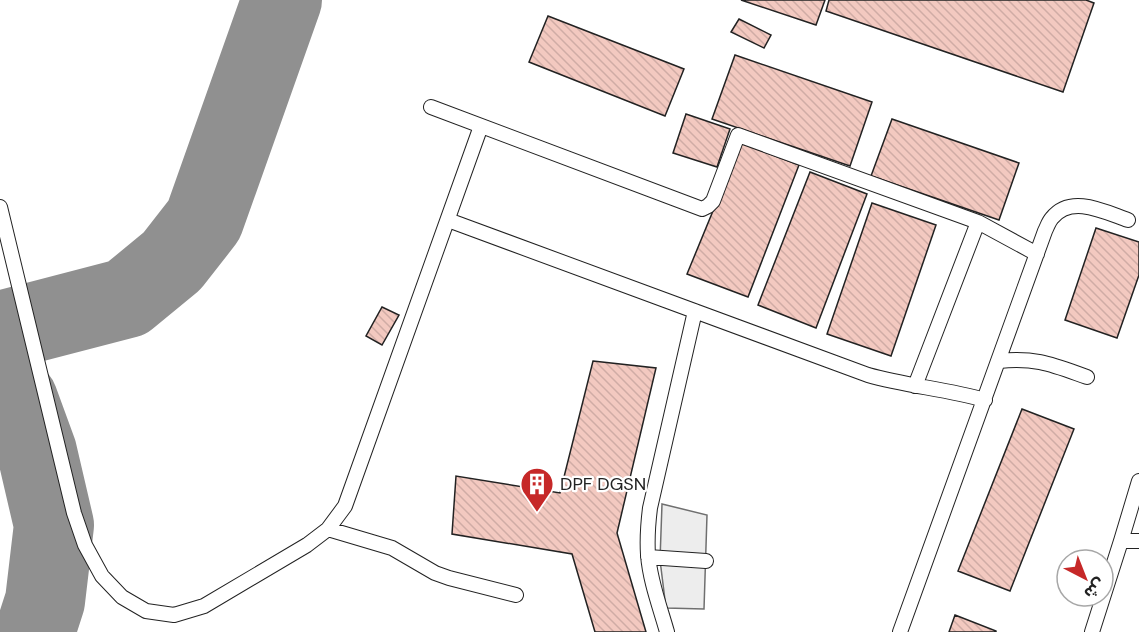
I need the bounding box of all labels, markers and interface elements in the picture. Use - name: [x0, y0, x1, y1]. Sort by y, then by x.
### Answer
- building icon: DPF DGSN: [519, 466, 555, 513]
- place label: DPF DGSN: [560, 472, 646, 496]
- north arrow: [1055, 548, 1115, 608]
- text: ش: [1079, 574, 1110, 604]

